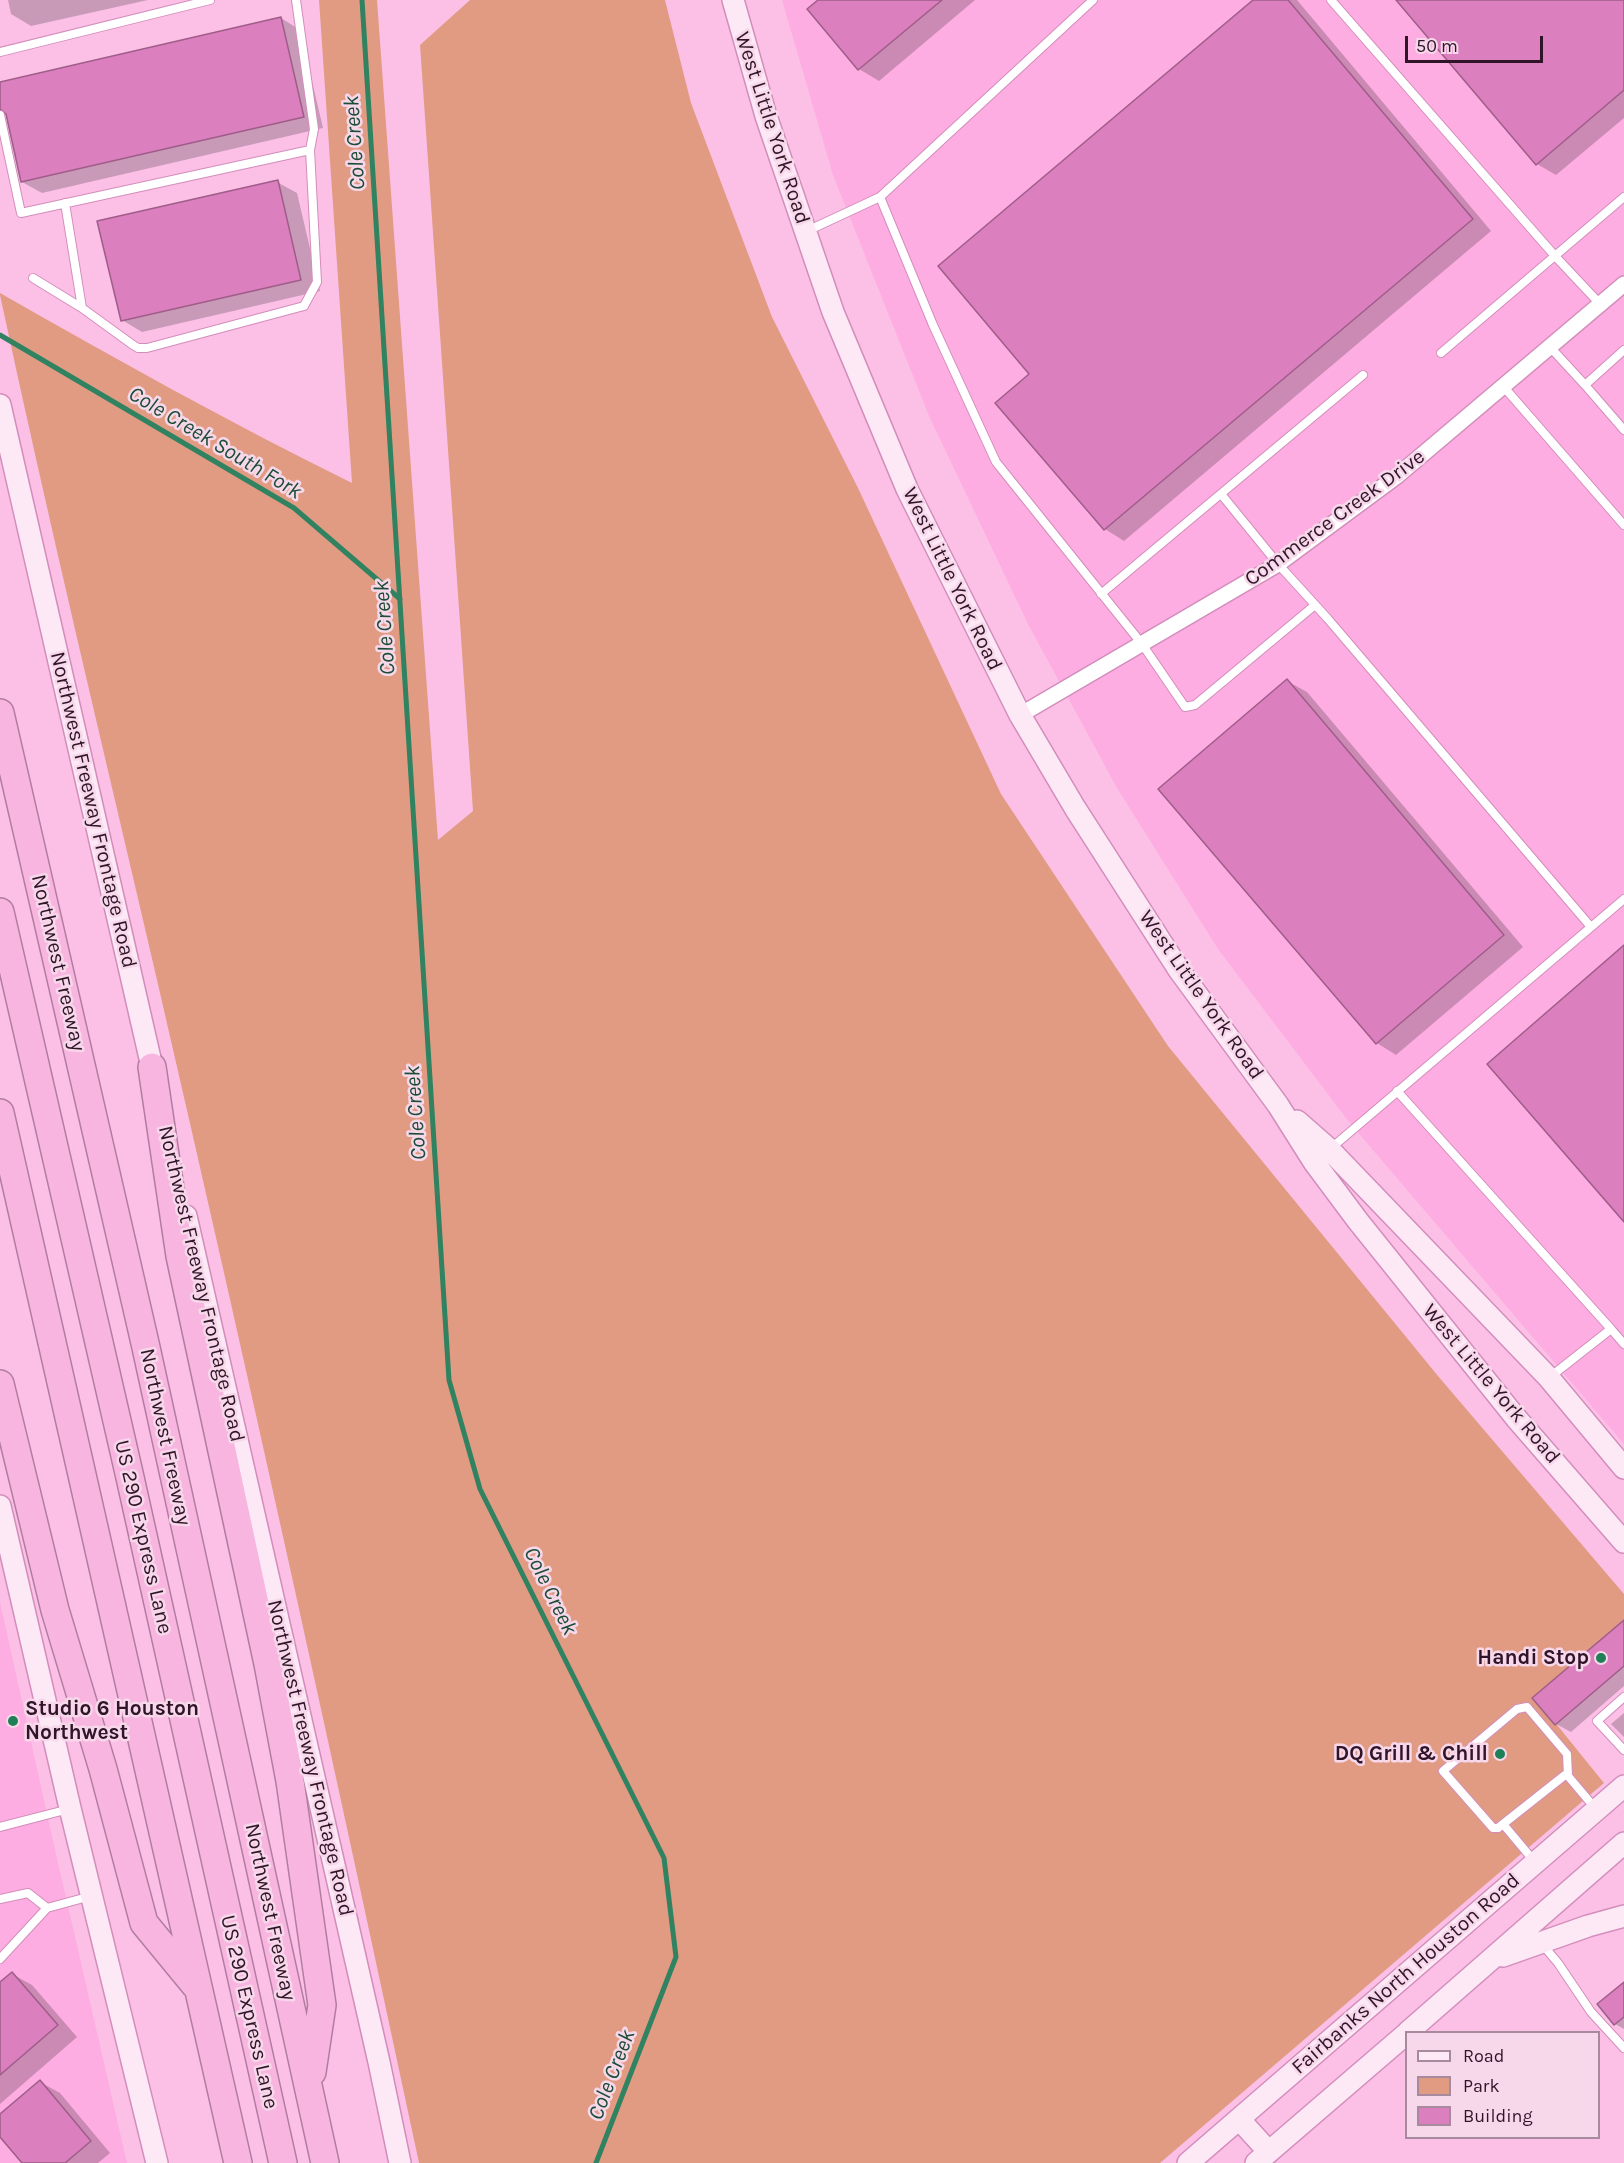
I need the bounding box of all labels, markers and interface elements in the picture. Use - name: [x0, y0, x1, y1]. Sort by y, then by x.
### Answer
- scale bar: [1408, 24, 1546, 62]
- street label: West Little York Road: [729, 29, 815, 227]
- text: 50 m: [1416, 35, 1458, 57]
- water label: Cole Creek: [339, 95, 371, 191]
- water label: Cole Creek South Fork: [124, 381, 306, 505]
- street label: Commerce Creek Drive: [1240, 444, 1430, 592]
- street label: West Little York Road: [897, 483, 1007, 675]
- water label: Cole Creek: [369, 580, 401, 676]
- street label: Northwest Freeway Frontage Road: [44, 649, 142, 971]
- street label: Northwest Freeway: [25, 872, 91, 1054]
- street label: West Little York Road: [1133, 906, 1269, 1084]
- water label: Cole Creek: [400, 1065, 432, 1161]
- street label: Northwest Freeway Frontage Road: [152, 1123, 250, 1445]
- street label: West Little York Road: [1417, 1299, 1565, 1469]
- street label: Northwest Freeway: [134, 1346, 196, 1528]
- street label: US 290 Express Lane: [108, 1438, 178, 1636]
- water label: Cole Creek: [517, 1543, 583, 1639]
- street label: Northwest Freeway Frontage Road: [261, 1597, 359, 1919]
- place label: Handi Stop: [1477, 1645, 1589, 1671]
- marker: Handi Stop: [1594, 1651, 1608, 1665]
- place label: Studio 6 Houston Northwest: [25, 1696, 199, 1746]
- marker: Studio 6 Houston Northwest: [6, 1714, 20, 1728]
- place label: DQ Grill & Chill: [1335, 1741, 1488, 1767]
- marker: DQ Grill & Chill: [1493, 1747, 1507, 1761]
- street label: Northwest Freeway: [239, 1821, 301, 2003]
- street label: Fairbanks North Houston Road: [1287, 1868, 1525, 2080]
- street label: US 290 Express Lane: [214, 1913, 284, 2111]
- water label: Cole Creek: [583, 2026, 641, 2124]
- legend: [1405, 2031, 1600, 2139]
- text: Park: [1463, 2075, 1500, 2097]
- text: Building: [1463, 2105, 1533, 2127]

